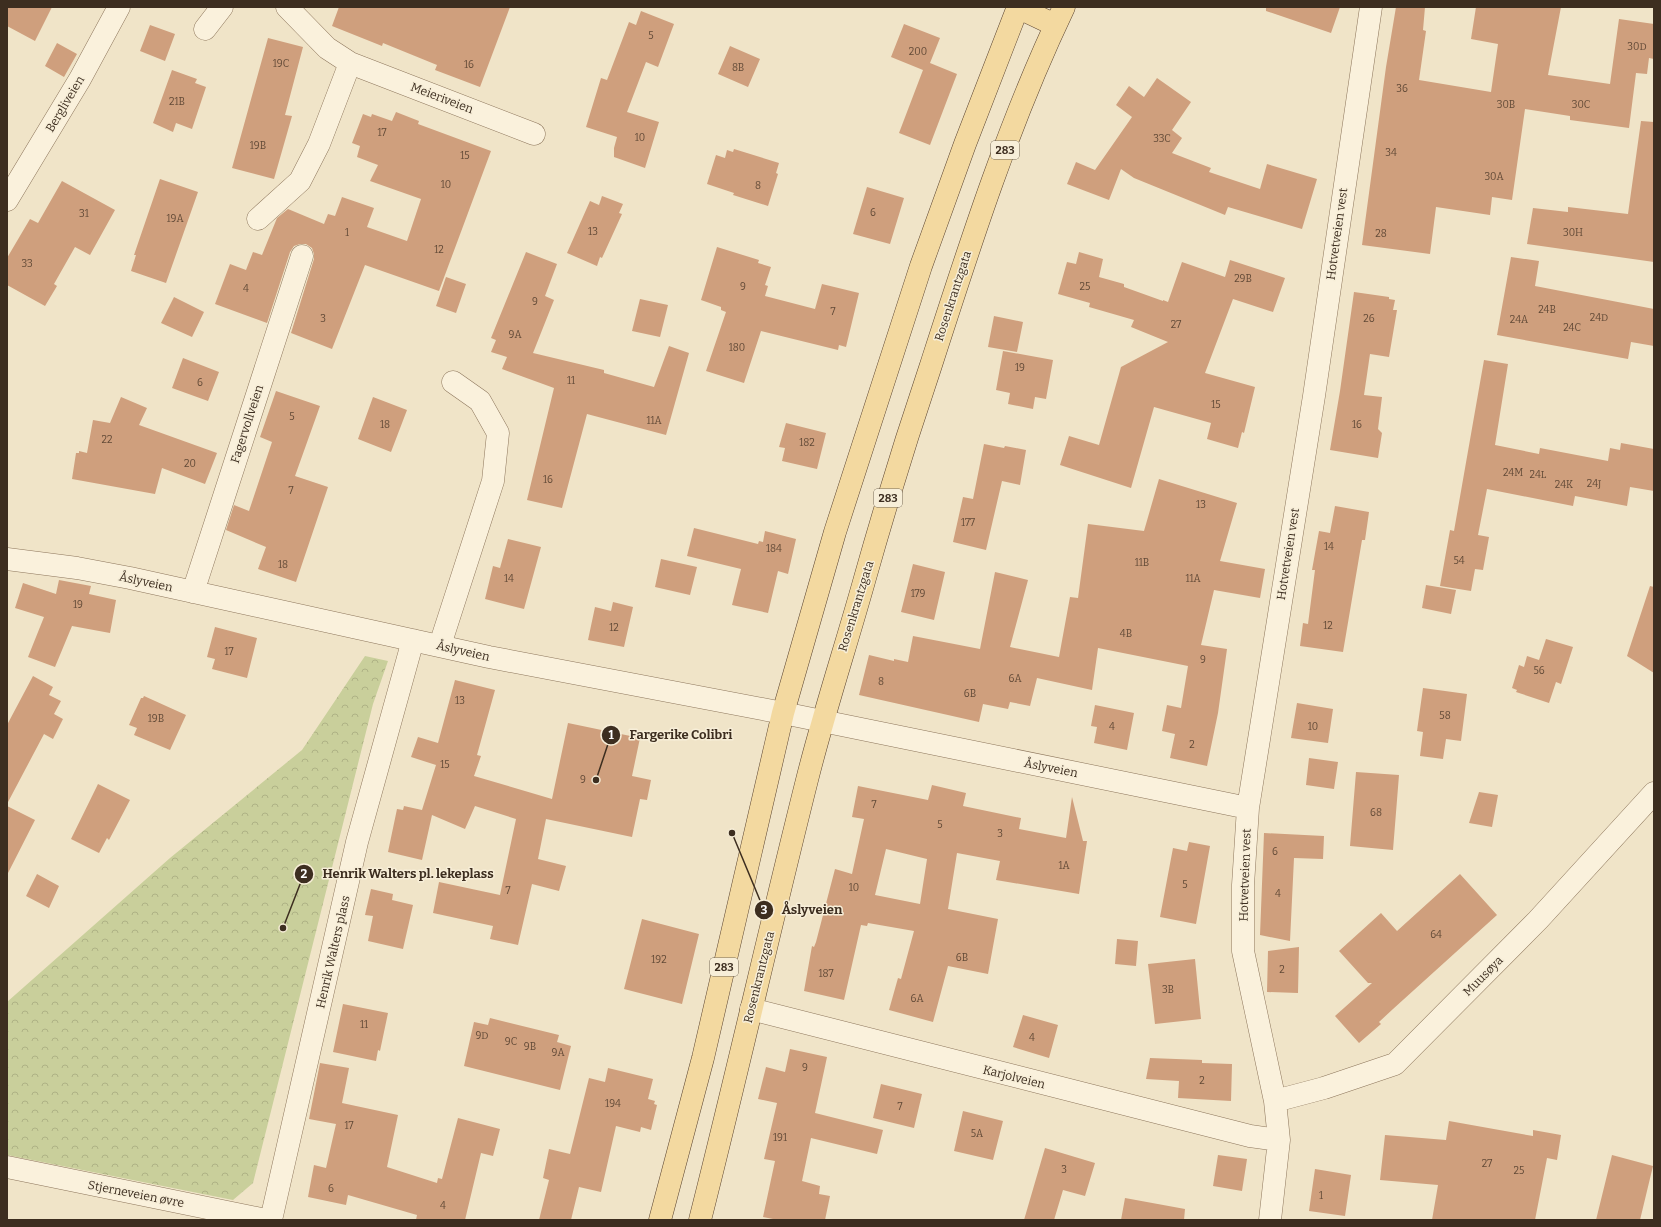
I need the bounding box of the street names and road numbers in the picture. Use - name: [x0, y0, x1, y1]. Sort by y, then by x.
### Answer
- street label: Bergliveien: [43, 73, 87, 135]
- street label: Meieriveien: [409, 80, 476, 117]
- road number: 283: [991, 141, 1019, 159]
- street label: Hotvetveien vest: [1324, 186, 1350, 281]
- street label: Rosenkrantzgata: [932, 249, 974, 343]
- street label: Fagervollveien: [228, 383, 266, 465]
- road number: 283: [874, 489, 902, 507]
- street label: Hotvetveien vest: [1274, 506, 1302, 601]
- street label: Rosenkrantzgata: [836, 559, 877, 653]
- street label: Åslyveien: [118, 569, 175, 595]
- street label: Åslyveien: [435, 637, 492, 664]
- street label: Åslyveien: [1023, 755, 1080, 780]
- street label: Hotvetveien vest: [1236, 828, 1254, 922]
- street label: Henrik Walters plass: [313, 894, 353, 1010]
- street label: Rosenkrantzgata: [741, 929, 777, 1024]
- street label: Muusøya: [1460, 953, 1506, 999]
- road number: 283: [710, 958, 738, 976]
- street label: Karjolveien: [981, 1063, 1047, 1092]
- street label: Stjerneveien øvre: [87, 1178, 185, 1210]

